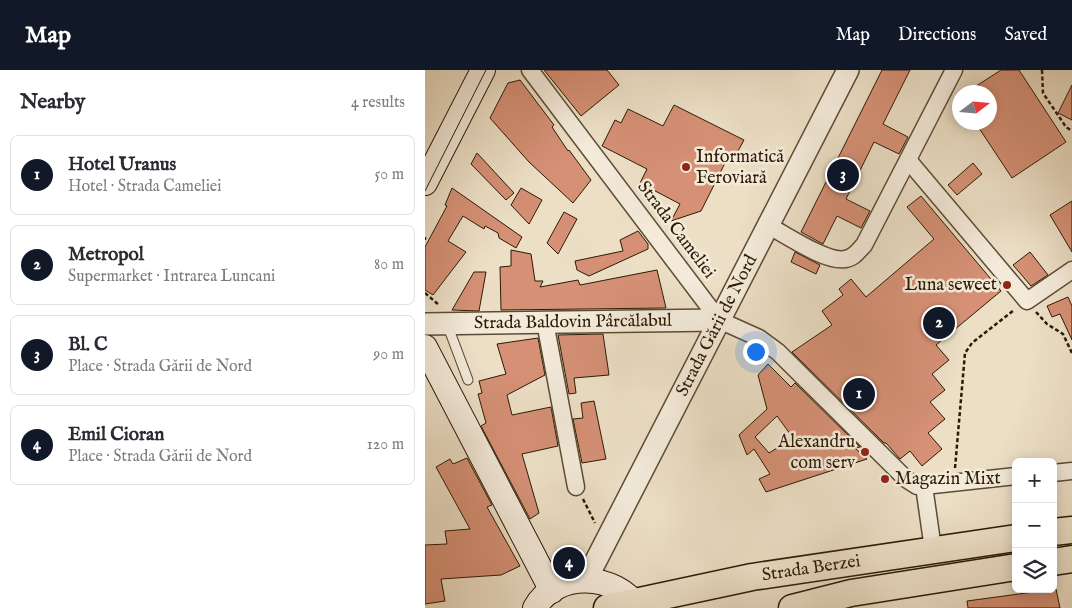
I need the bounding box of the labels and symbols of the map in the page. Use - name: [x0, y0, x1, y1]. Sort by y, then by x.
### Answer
- north arrow: [952, 85, 997, 130]
- place label: Informatică Feroviară: [696, 146, 784, 190]
- pin: 3: [827, 156, 859, 194]
- marker: Informatică Feroviară: [680, 161, 692, 173]
- street label: Strada Cameliei: [632, 177, 720, 284]
- street label: Strada Gării de Nord: [671, 251, 763, 400]
- place label: Luna seweet: [905, 274, 997, 297]
- marker: Luna seweet: [1001, 279, 1013, 291]
- pin: 2: [923, 304, 955, 342]
- street label: Strada Baldovin Pârcălabul: [474, 309, 672, 335]
- your location: [743, 339, 769, 365]
- pin: 1: [843, 375, 875, 413]
- place label: Alexandru com serv: [777, 431, 856, 475]
- marker: Alexandru com serv: [859, 446, 871, 458]
- place label: Magazin Mixt: [895, 468, 1001, 491]
- marker: Magazin Mixt: [879, 473, 891, 485]
- pin: 4: [553, 544, 585, 582]
- street label: Strada Berzei: [760, 550, 862, 587]

